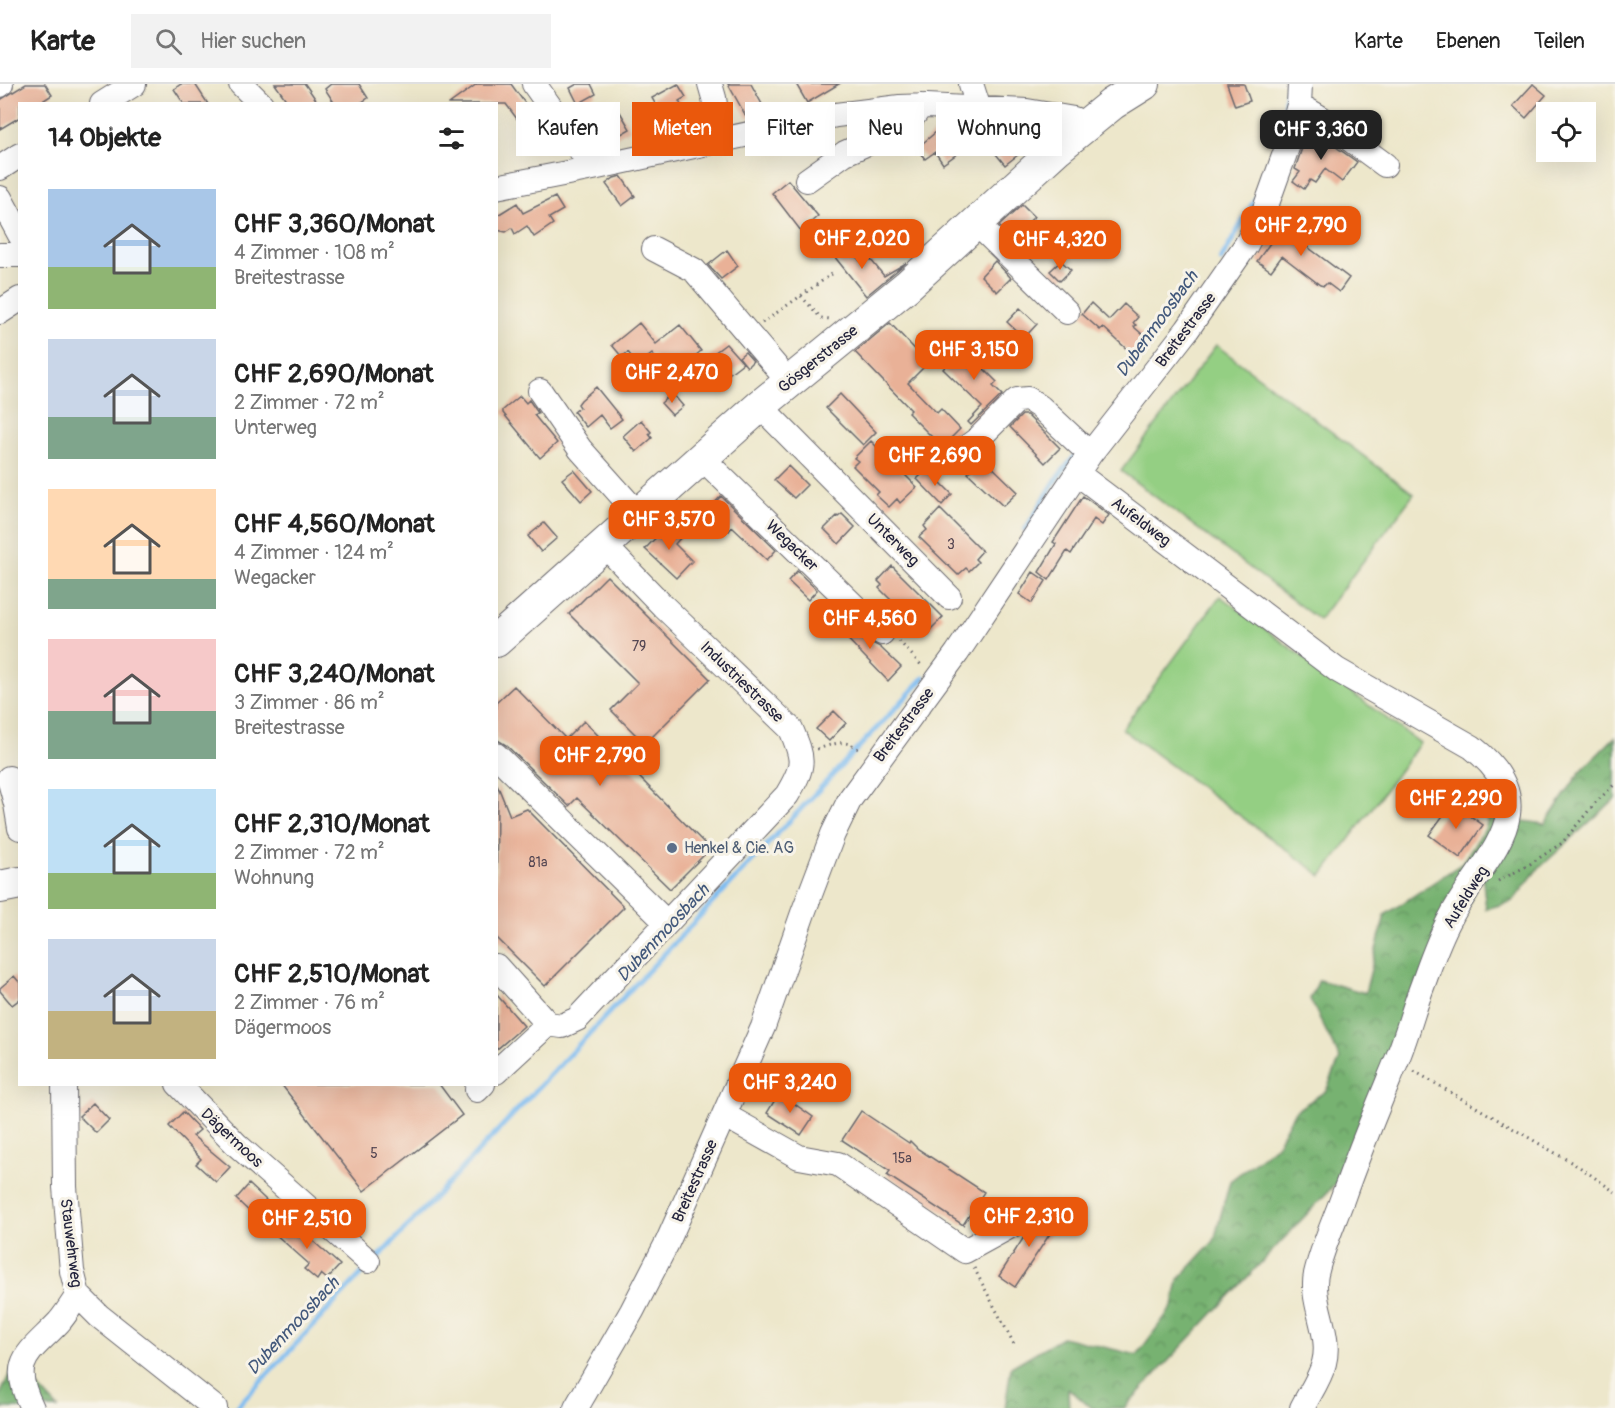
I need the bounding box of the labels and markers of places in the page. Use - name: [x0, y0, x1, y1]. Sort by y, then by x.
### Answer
- pin: CHF 3,360: [1252, 110, 1390, 161]
- pin: CHF 2,790: [1232, 206, 1370, 257]
- pin: CHF 2,020: [793, 219, 931, 270]
- pin: CHF 4,320: [991, 220, 1129, 271]
- pin: CHF 3,150: [905, 330, 1043, 381]
- pin: CHF 2,470: [603, 353, 741, 404]
- pin: CHF 2,690: [866, 436, 1004, 487]
- pin: CHF 3,570: [600, 500, 738, 551]
- pin: CHF 4,560: [801, 599, 939, 650]
- pin: CHF 2,790: [531, 736, 669, 787]
- pin: CHF 2,290: [1387, 779, 1525, 830]
- place label: Henkel & Cie. AG: [684, 838, 794, 858]
- marker: Henkel & Cie. AG: [665, 841, 679, 855]
- pin: CHF 3,240: [721, 1063, 859, 1114]
- pin: CHF 2,310: [960, 1197, 1098, 1248]
- pin: CHF 2,510: [238, 1199, 376, 1250]

